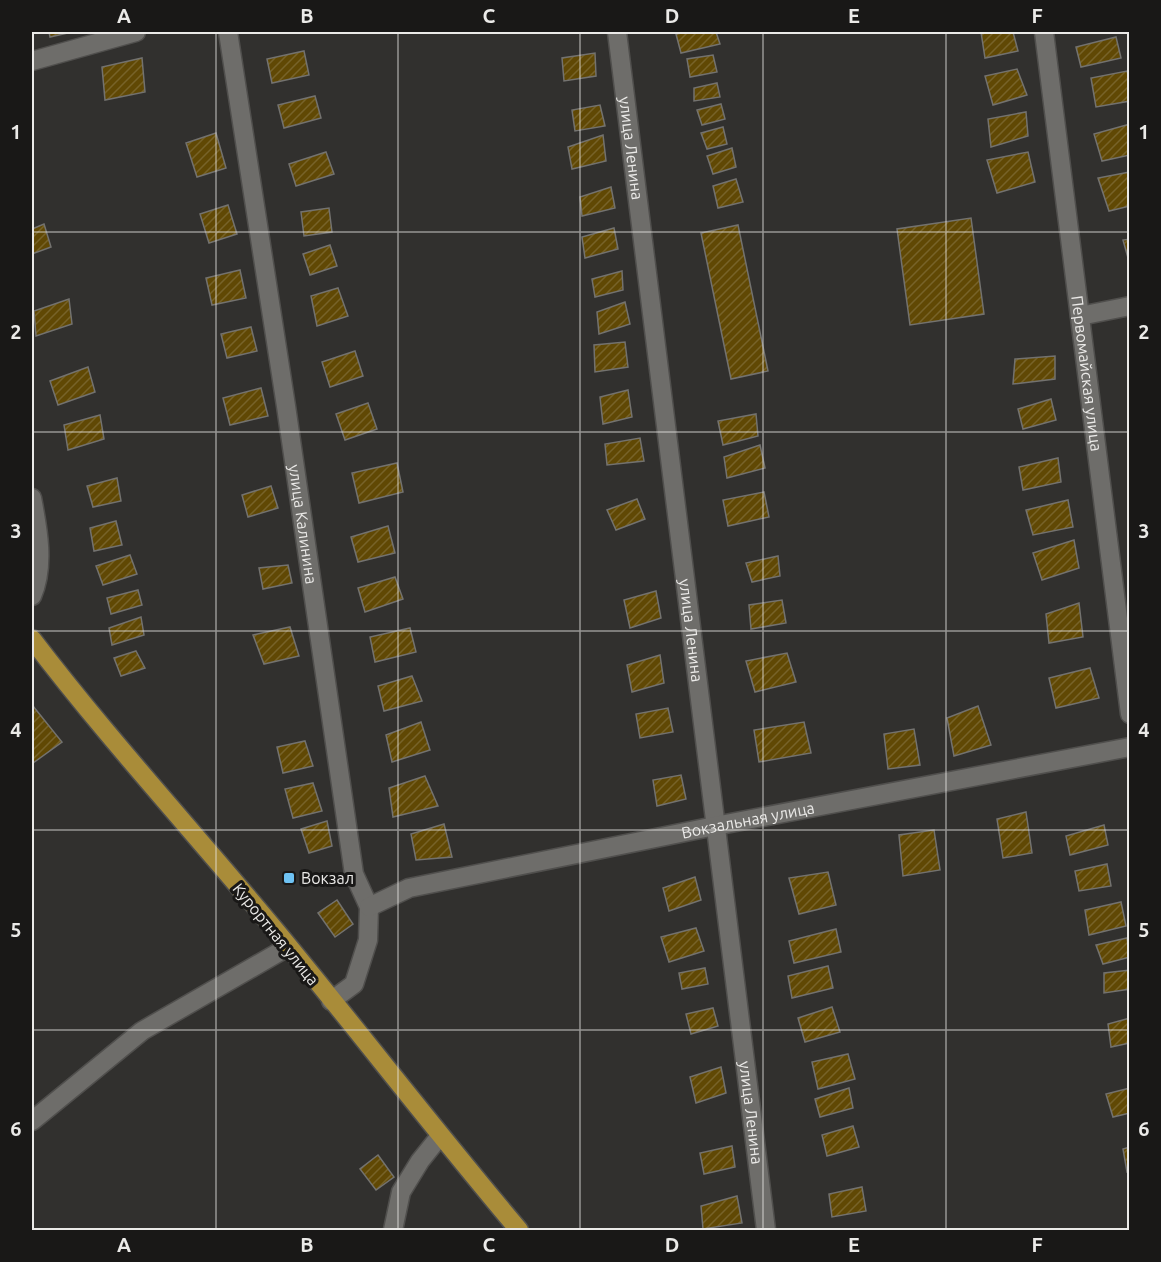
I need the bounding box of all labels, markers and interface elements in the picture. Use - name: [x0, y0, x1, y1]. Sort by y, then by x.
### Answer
- text: A: [117, 4, 131, 27]
- text: B: [300, 4, 314, 27]
- text: C: [483, 4, 496, 27]
- text: D: [665, 4, 679, 27]
- text: E: [848, 4, 860, 27]
- text: F: [1031, 4, 1043, 27]
- street label: улица Ленина: [616, 95, 647, 201]
- text: 1: [10, 120, 22, 143]
- text: 1: [1138, 120, 1150, 143]
- street label: Первомайская улица: [1068, 294, 1106, 452]
- text: 2: [10, 320, 22, 343]
- text: 2: [1138, 320, 1150, 343]
- street label: улица Калинина: [286, 463, 321, 585]
- text: 3: [10, 519, 22, 542]
- text: 3: [1138, 519, 1150, 542]
- street label: улица Ленина: [676, 578, 707, 683]
- text: 4: [10, 718, 22, 741]
- text: 4: [1138, 718, 1150, 741]
- street label: Вокзальная улица: [680, 798, 816, 842]
- place label: Вокзал: [301, 869, 354, 887]
- marker: Вокзал: [282, 871, 296, 885]
- street label: Курортная улица: [229, 879, 323, 989]
- text: 5: [10, 918, 22, 941]
- text: 5: [1138, 918, 1150, 941]
- street label: улица Ленина: [736, 1060, 767, 1165]
- text: 6: [10, 1117, 22, 1140]
- text: 6: [1138, 1117, 1150, 1140]
- text: A: [117, 1233, 131, 1256]
- text: B: [300, 1233, 314, 1256]
- text: C: [483, 1233, 496, 1256]
- text: D: [665, 1233, 679, 1256]
- text: E: [848, 1233, 860, 1256]
- text: F: [1031, 1233, 1043, 1256]

